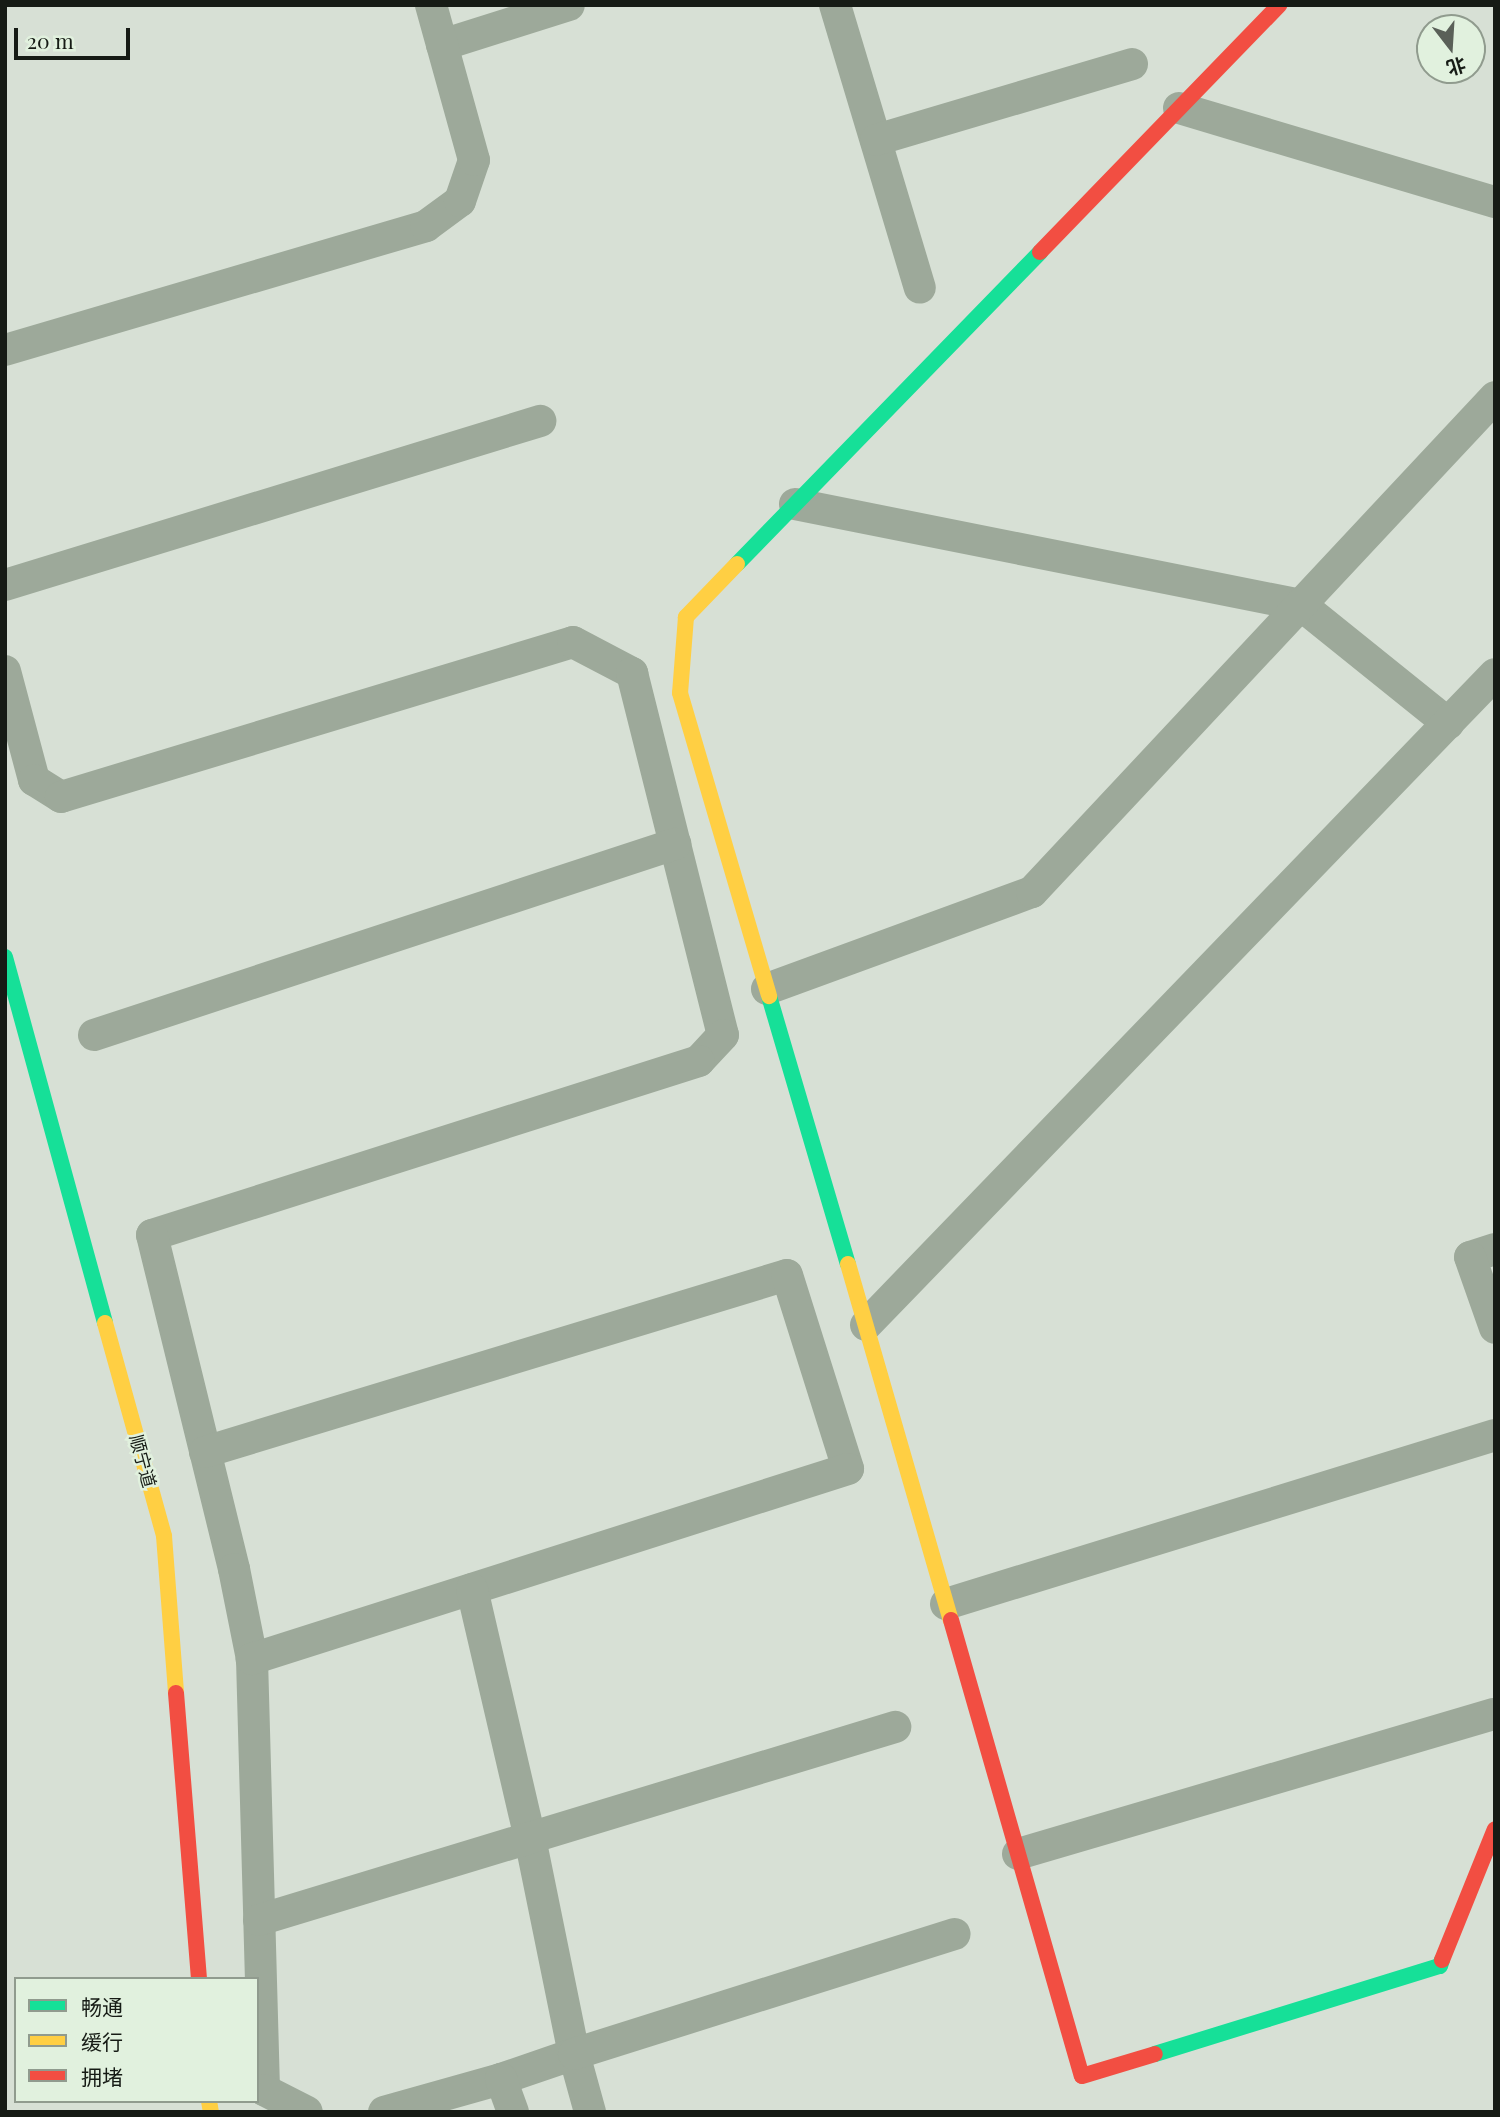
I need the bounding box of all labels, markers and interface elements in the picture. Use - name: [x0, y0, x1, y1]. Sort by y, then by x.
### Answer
- scale bar: [18, 14, 133, 58]
- north arrow: [1416, 14, 1486, 84]
- text: 20 m: [27, 26, 74, 54]
- text: 北: [1444, 52, 1469, 82]
- street label: 顺宁道: [126, 1432, 160, 1490]
- legend: [14, 1977, 259, 2103]
- text: 畅通: [81, 1992, 123, 2020]
- text: 缓行: [81, 2027, 123, 2055]
- text: 拥堵: [81, 2062, 123, 2090]

